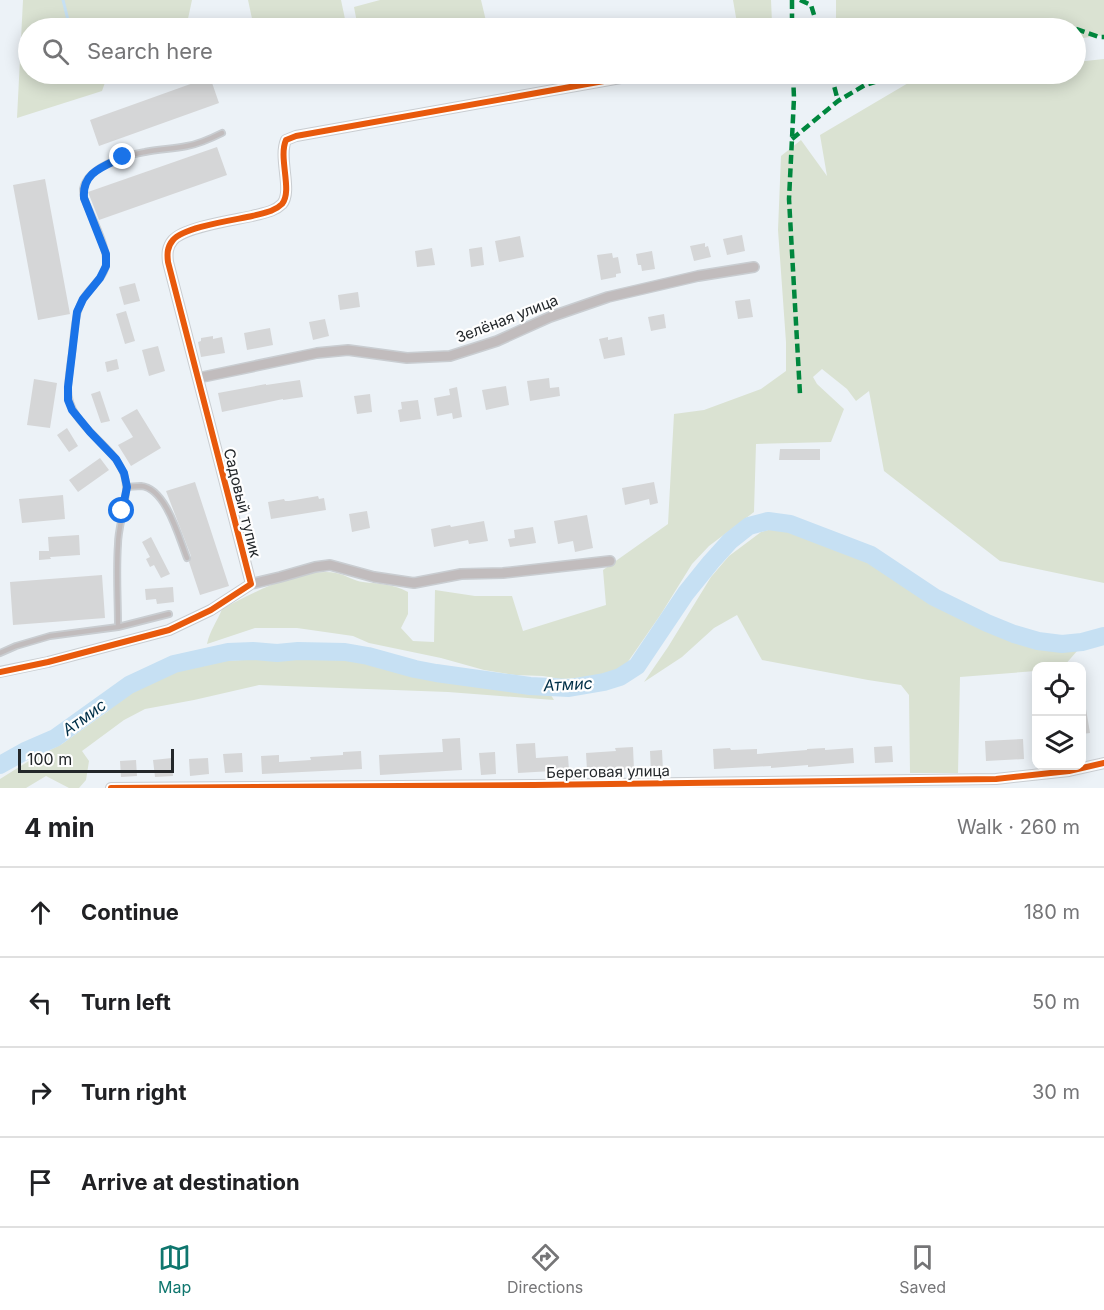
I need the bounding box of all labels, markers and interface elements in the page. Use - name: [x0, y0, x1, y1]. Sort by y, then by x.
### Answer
- search box: [18, 18, 1086, 84]
- icon: search: [39, 35, 72, 68]
- text: Search here: [87, 38, 213, 64]
- route end: [109, 143, 135, 169]
- street label: Зелёная улица: [453, 290, 561, 347]
- street label: Садовый тупик: [220, 446, 265, 559]
- route start: [108, 497, 134, 523]
- map controls: [1032, 662, 1086, 770]
- button: locate: [1032, 662, 1086, 716]
- water label: Атмис: [542, 673, 593, 695]
- water label: Атмис: [57, 694, 110, 740]
- button: layers: [1032, 716, 1086, 770]
- scale bar: [18, 746, 174, 774]
- text: 100 m: [27, 749, 72, 769]
- street label: Береговая улица: [546, 761, 670, 782]
- text: 4 min: [24, 812, 95, 843]
- text: Walk · 260 m: [957, 815, 1080, 839]
- icon: ahead: [24, 896, 57, 929]
- text: Continue: [81, 899, 179, 925]
- text: 180 m: [1024, 900, 1080, 924]
- icon: left: [24, 986, 57, 1019]
- text: Turn left: [81, 989, 171, 1015]
- text: 50 m: [1032, 990, 1080, 1014]
- icon: right: [24, 1076, 57, 1109]
- text: Turn right: [81, 1079, 187, 1105]
- text: 30 m: [1032, 1080, 1080, 1104]
- icon: arrive: [24, 1166, 57, 1199]
- text: Arrive at destination: [81, 1169, 300, 1195]
- tab: Map: [158, 1241, 191, 1297]
- tab: Directions: [507, 1241, 583, 1297]
- tab: Saved: [899, 1241, 946, 1297]

